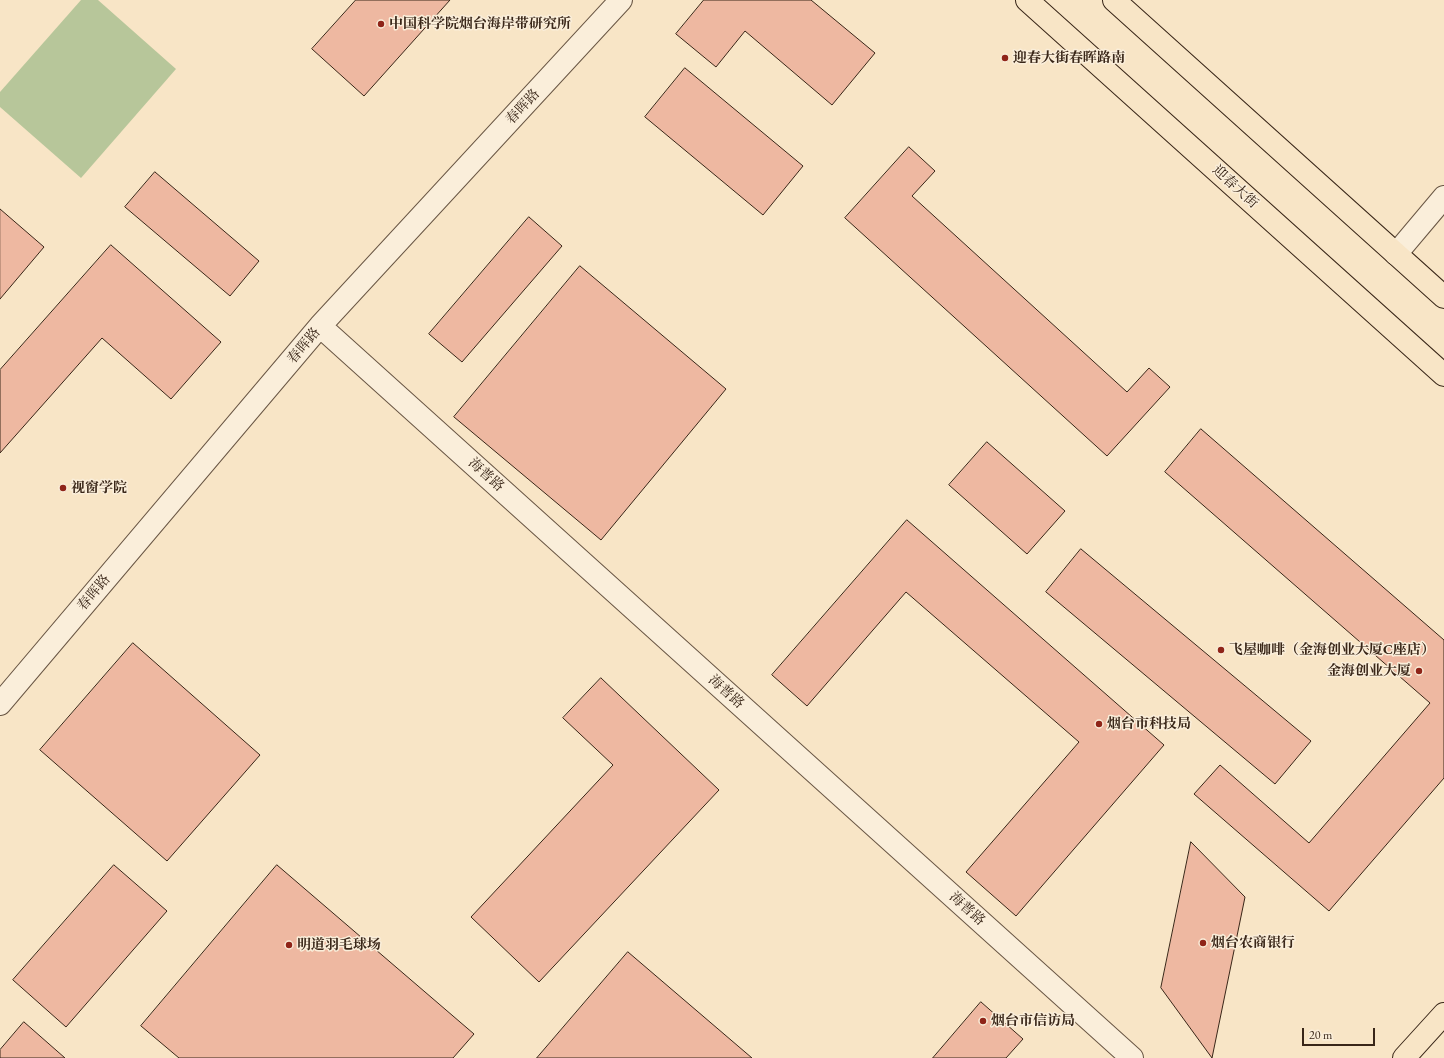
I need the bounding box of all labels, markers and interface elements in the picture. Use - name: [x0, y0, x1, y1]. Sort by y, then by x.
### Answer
- place label: 中国科学院烟台海岸带研究所: [389, 16, 571, 32]
- marker: 中国科学院烟台海岸带研究所: [376, 19, 386, 29]
- place label: 迎春大街春晖路南: [1013, 50, 1125, 66]
- marker: 迎春大街春晖路南: [1000, 53, 1010, 63]
- street label: 春晖路: [503, 86, 543, 128]
- street label: 迎春大街: [1209, 162, 1261, 212]
- street label: 春晖路: [284, 325, 324, 367]
- street label: 海普路: [465, 455, 507, 495]
- place label: 视窗学院: [71, 480, 127, 496]
- marker: 视窗学院: [58, 483, 68, 493]
- street label: 春晖路: [74, 572, 114, 614]
- place label: 飞屋咖啡（金海创业大厦C座店）: [1229, 642, 1435, 658]
- marker: 飞屋咖啡（金海创业大厦C座店）: [1216, 645, 1226, 655]
- place label: 金海创业大厦: [1327, 663, 1411, 679]
- marker: 金海创业大厦: [1414, 666, 1424, 676]
- street label: 海普路: [705, 672, 747, 712]
- place label: 烟台市科技局: [1107, 716, 1191, 732]
- marker: 烟台市科技局: [1094, 719, 1104, 729]
- street label: 海普路: [946, 889, 988, 929]
- place label: 烟台农商银行: [1211, 935, 1295, 951]
- place label: 明道羽毛球场: [297, 937, 381, 953]
- marker: 烟台农商银行: [1198, 938, 1208, 948]
- marker: 明道羽毛球场: [284, 940, 294, 950]
- place label: 烟台市信访局: [991, 1013, 1075, 1029]
- marker: 烟台市信访局: [978, 1016, 988, 1026]
- scale bar: [1304, 1020, 1377, 1046]
- text: 20 m: [1309, 1027, 1332, 1043]

